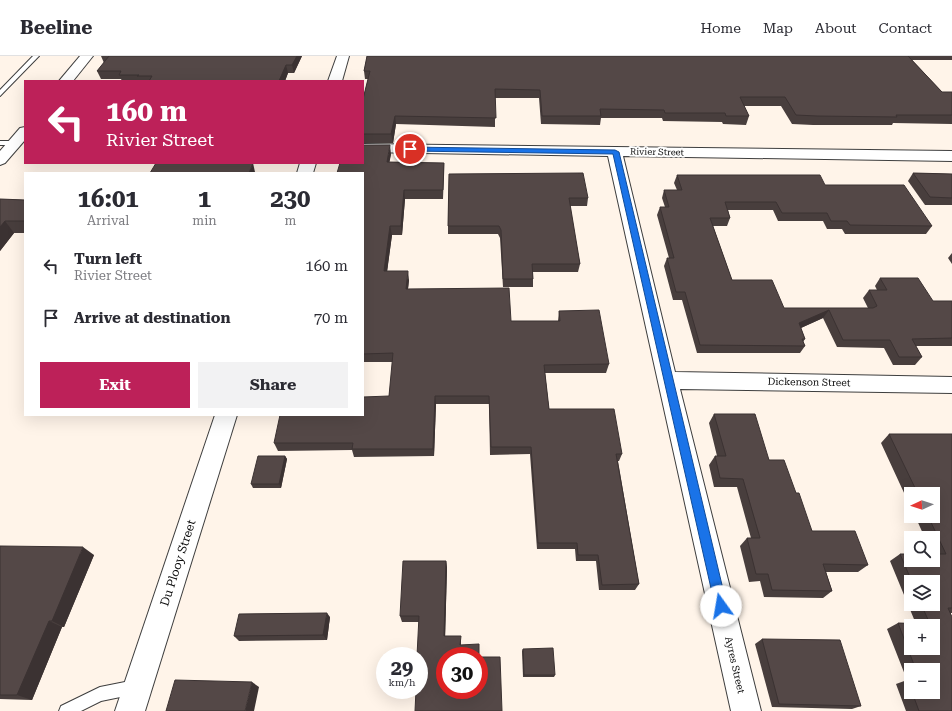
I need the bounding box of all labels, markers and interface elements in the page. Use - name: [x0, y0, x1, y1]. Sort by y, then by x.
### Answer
- text: Beeline: [20, 16, 93, 39]
- text: Home: [700, 20, 741, 36]
- text: Map: [763, 20, 793, 36]
- text: About: [815, 20, 857, 36]
- text: Contact: [879, 20, 932, 36]
- text: 160 m: [106, 95, 187, 128]
- icon: left: [40, 96, 92, 148]
- text: Rivier Street: [106, 129, 214, 150]
- pin: [393, 132, 427, 166]
- icon: arrive: [399, 138, 421, 160]
- street label: Rivier Street: [630, 147, 685, 157]
- text: 16:01: [78, 185, 139, 213]
- text: 1: [198, 185, 211, 213]
- text: 230: [270, 185, 311, 213]
- text: Arrival: [87, 213, 129, 228]
- text: min: [192, 213, 217, 228]
- text: m: [284, 213, 296, 228]
- text: Turn left: [74, 250, 142, 268]
- icon: left: [40, 255, 62, 277]
- text: 160 m: [305, 257, 348, 275]
- text: Rivier Street: [74, 268, 152, 283]
- icon: arrive: [40, 307, 62, 329]
- text: Arrive at destination: [74, 309, 230, 327]
- text: 70 m: [314, 309, 348, 327]
- button: Exit: [40, 362, 190, 408]
- button: Share: [198, 362, 348, 408]
- street label: Dickenson Street: [767, 376, 851, 388]
- north arrow: [904, 487, 940, 523]
- map controls: [904, 487, 940, 699]
- street label: Du Plooy Street: [157, 517, 199, 608]
- button: search: [904, 531, 940, 567]
- button: layers: [904, 575, 940, 611]
- position arrow: [700, 585, 742, 627]
- button: +: [904, 619, 940, 655]
- street label: Ayres Street: [723, 635, 747, 695]
- speed limit sign: 30: [436, 647, 488, 699]
- text: 29: [391, 656, 413, 680]
- button: −: [904, 663, 940, 699]
- text: km/h: [389, 677, 415, 688]

